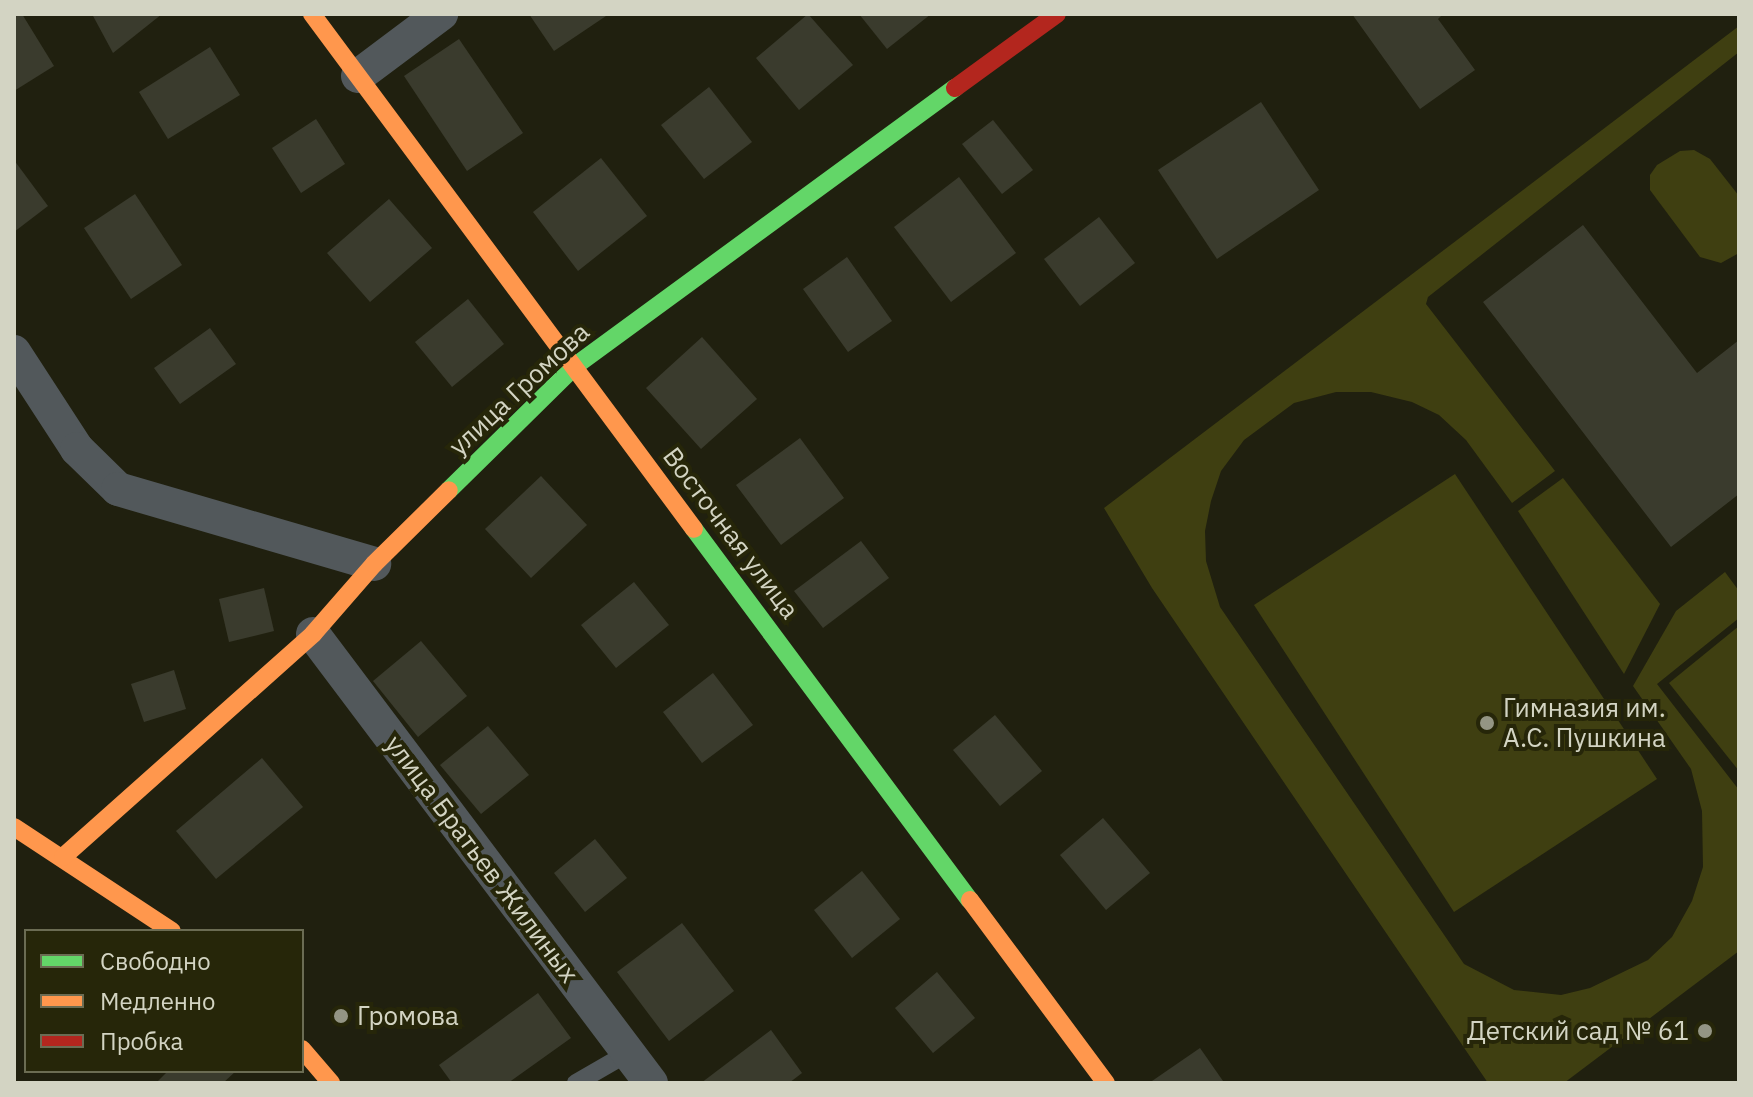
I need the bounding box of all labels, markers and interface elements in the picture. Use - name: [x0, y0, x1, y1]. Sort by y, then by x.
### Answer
- street label: улица Громова: [442, 316, 596, 462]
- street label: Восточная улица: [656, 441, 806, 625]
- place label: Гимназия им. А.С. Пушкина: [1503, 692, 1666, 754]
- marker: Гимназия им. А.С. Пушкина: [1478, 714, 1496, 732]
- street label: улица Братьев Жилиных: [379, 729, 585, 989]
- legend: [24, 929, 304, 1073]
- text: Свободно: [100, 945, 211, 977]
- text: Медленно: [100, 985, 216, 1017]
- place label: Громова: [357, 1000, 459, 1032]
- marker: Громова: [332, 1007, 350, 1025]
- place label: Детский сад № 61: [1467, 1015, 1689, 1047]
- marker: Детский сад № 61: [1696, 1022, 1714, 1040]
- text: Пробка: [100, 1025, 183, 1057]

